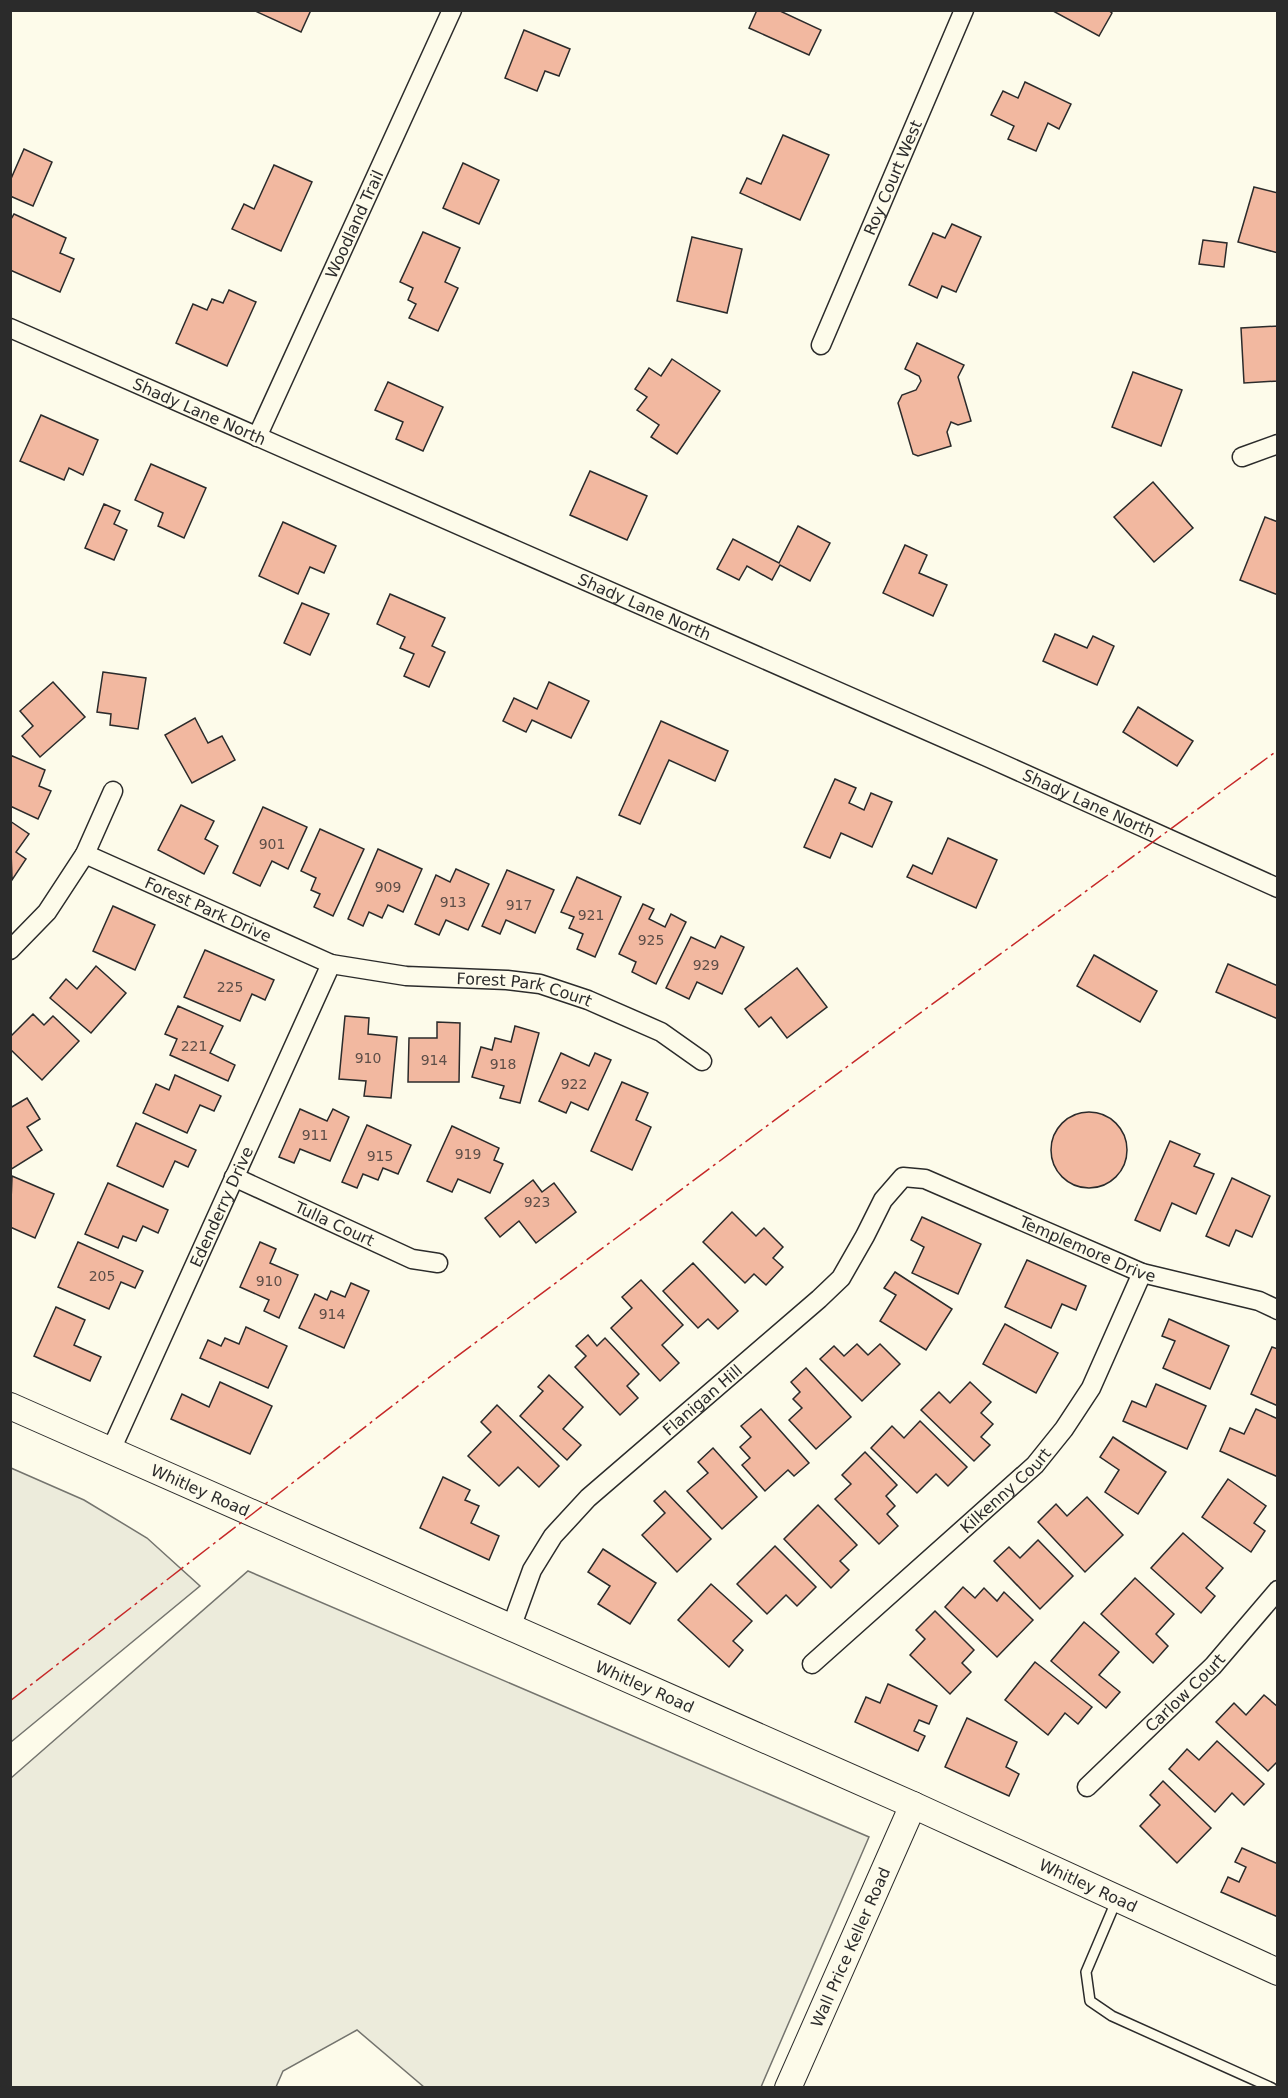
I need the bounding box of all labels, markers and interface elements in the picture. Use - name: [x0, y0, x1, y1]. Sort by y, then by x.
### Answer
- street label: Roy Court West: [860, 117, 926, 238]
- street label: Woodland Trail: [322, 167, 388, 282]
- street label: Shady Lane North: [130, 374, 269, 449]
- street label: Shady Lane North: [575, 570, 714, 645]
- street label: Shady Lane North: [1020, 765, 1158, 842]
- house number: 901: [259, 836, 285, 852]
- street label: Forest Park Drive: [142, 873, 274, 946]
- house number: 909: [375, 879, 401, 895]
- house number: 913: [440, 894, 466, 910]
- house number: 917: [506, 897, 532, 913]
- house number: 921: [578, 907, 604, 923]
- house number: 925: [638, 932, 664, 948]
- house number: 929: [693, 957, 719, 973]
- street label: Forest Park Court: [456, 969, 595, 1011]
- house number: 225: [217, 979, 243, 995]
- house number: 221: [181, 1038, 207, 1054]
- house number: 910: [355, 1050, 381, 1066]
- house number: 914: [421, 1052, 447, 1068]
- house number: 918: [490, 1056, 516, 1072]
- house number: 922: [561, 1076, 587, 1092]
- house number: 911: [302, 1127, 328, 1143]
- street label: Edenderry Drive: [186, 1144, 257, 1270]
- house number: 919: [455, 1146, 481, 1162]
- house number: 915: [367, 1148, 393, 1164]
- house number: 923: [524, 1194, 550, 1210]
- street label: Tulla Court: [291, 1197, 377, 1250]
- street label: Templemore Drive: [1016, 1212, 1158, 1286]
- house number: 205: [89, 1268, 115, 1284]
- house number: 910: [256, 1273, 282, 1289]
- house number: 914: [319, 1306, 345, 1322]
- street label: Flanigan Hill: [659, 1361, 746, 1439]
- street label: Kilkenny Court: [956, 1444, 1055, 1537]
- street label: Whitley Road: [148, 1460, 252, 1521]
- street label: Carlow Court: [1141, 1650, 1229, 1736]
- street label: Whitley Road: [592, 1657, 697, 1717]
- street label: Whitley Road: [1036, 1855, 1140, 1916]
- street label: Wall Price Keller Road: [807, 1864, 894, 2030]

